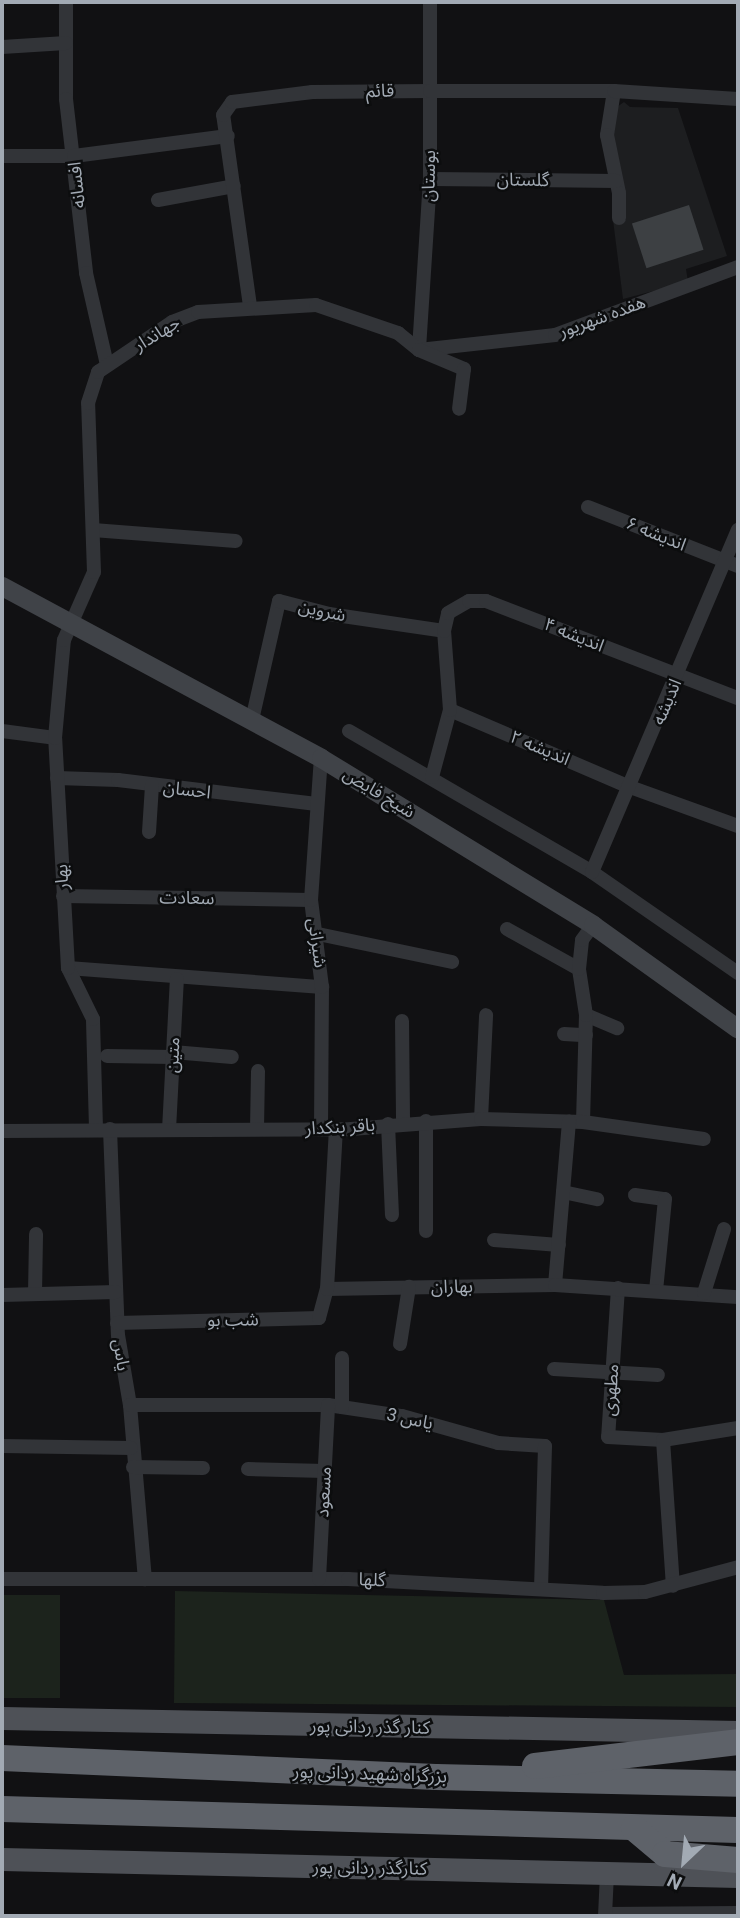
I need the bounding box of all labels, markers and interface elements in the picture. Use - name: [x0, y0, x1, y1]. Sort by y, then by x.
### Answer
- street label: قائم: [366, 80, 394, 102]
- street label: بوستان: [418, 150, 440, 202]
- street label: افسانه: [64, 161, 90, 209]
- street label: گلستان: [497, 169, 549, 191]
- street label: هفده شهریور: [556, 291, 648, 343]
- street label: جهاندار: [130, 312, 184, 356]
- street label: اندیشه ۶: [623, 512, 689, 556]
- street label: شروین: [296, 595, 348, 627]
- street label: اندیشه ۴: [541, 613, 607, 657]
- street label: اندیشه: [648, 676, 686, 728]
- street label: اندیشه ۲: [507, 726, 573, 770]
- street label: شیخ فایض: [339, 763, 419, 823]
- street label: احسان: [162, 776, 212, 804]
- street label: بهار: [51, 864, 73, 890]
- street label: سعادت: [159, 887, 215, 909]
- street label: شیرانی: [303, 917, 331, 969]
- street label: متین: [161, 1036, 185, 1074]
- street label: باقر بنکدار: [304, 1114, 376, 1140]
- street label: بهاران: [431, 1276, 473, 1298]
- street label: شب بو: [207, 1309, 259, 1331]
- street label: یاس: [108, 1337, 134, 1373]
- street label: مطهری: [598, 1363, 624, 1417]
- street label: یاس 3: [385, 1404, 435, 1434]
- street label: مسعود: [312, 1466, 336, 1518]
- street label: گلها: [358, 1569, 386, 1591]
- street label: کنار گذر ردانی پور: [310, 1715, 430, 1739]
- street label: بزرگراه شهید ردانی پور: [293, 1761, 447, 1787]
- north arrow: [649, 1827, 719, 1897]
- street label: کنارگذر ردانی پور: [312, 1856, 428, 1880]
- text: N: [664, 1868, 686, 1895]

